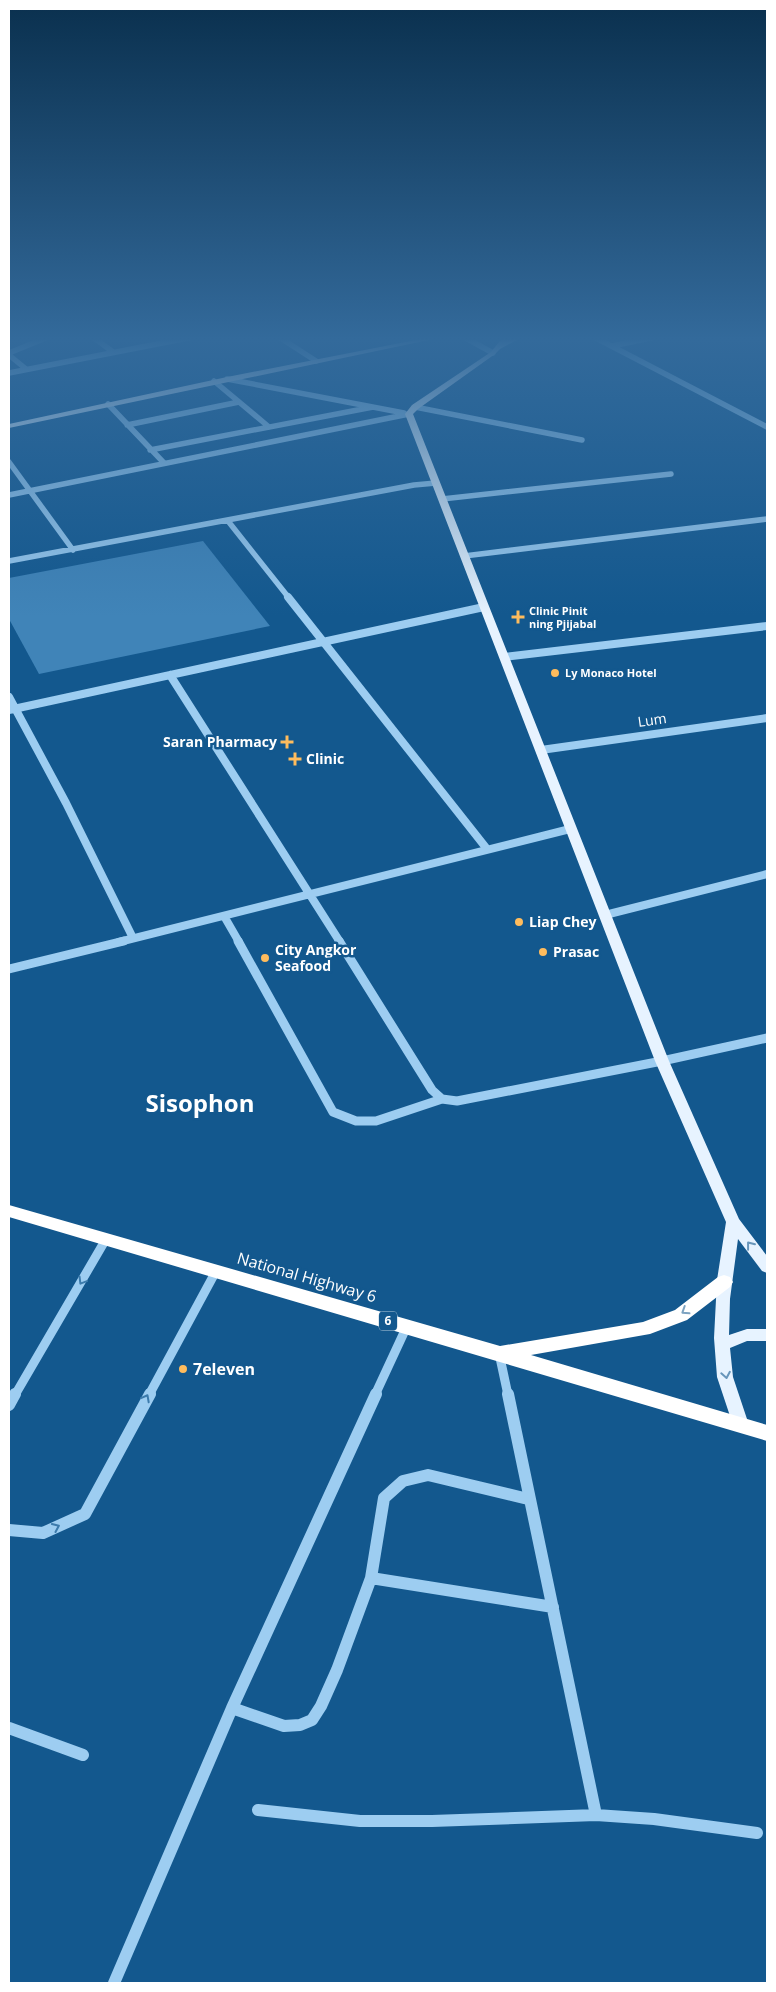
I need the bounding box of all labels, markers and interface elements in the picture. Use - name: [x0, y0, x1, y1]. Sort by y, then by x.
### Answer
- place label: Clinic Pinit ning Pjijabal: [529, 603, 596, 631]
- marker: Clinic Pinit ning Pjijabal: [511, 610, 525, 624]
- place label: Ly Monaco Hotel: [565, 665, 657, 680]
- marker: Ly Monaco Hotel: [549, 667, 561, 679]
- street label: Lum: [636, 708, 668, 731]
- place label: Saran Pharmacy: [163, 732, 277, 751]
- marker: Saran Pharmacy: [281, 736, 293, 748]
- place label: Clinic: [306, 749, 344, 768]
- marker: Clinic: [288, 752, 302, 766]
- place label: Liap Chey: [529, 912, 597, 931]
- marker: Liap Chey: [513, 916, 525, 928]
- place label: City Angkor Seafood: [275, 940, 357, 975]
- place label: Prasac: [553, 942, 599, 961]
- marker: Prasac: [537, 946, 549, 958]
- marker: City Angkor Seafood: [259, 952, 271, 964]
- district label: Sisophon: [146, 1086, 254, 1119]
- one-way arrow: [747, 1241, 756, 1251]
- street label: National Highway 6: [235, 1247, 379, 1307]
- one-way arrow: [78, 1276, 88, 1285]
- one-way arrow: [681, 1305, 691, 1314]
- road number: 6: [379, 1312, 397, 1330]
- place label: 7eleven: [193, 1358, 255, 1380]
- marker: 7eleven: [177, 1363, 189, 1375]
- one-way arrow: [720, 1371, 730, 1379]
- one-way arrow: [140, 1395, 150, 1404]
- one-way arrow: [51, 1523, 60, 1534]

